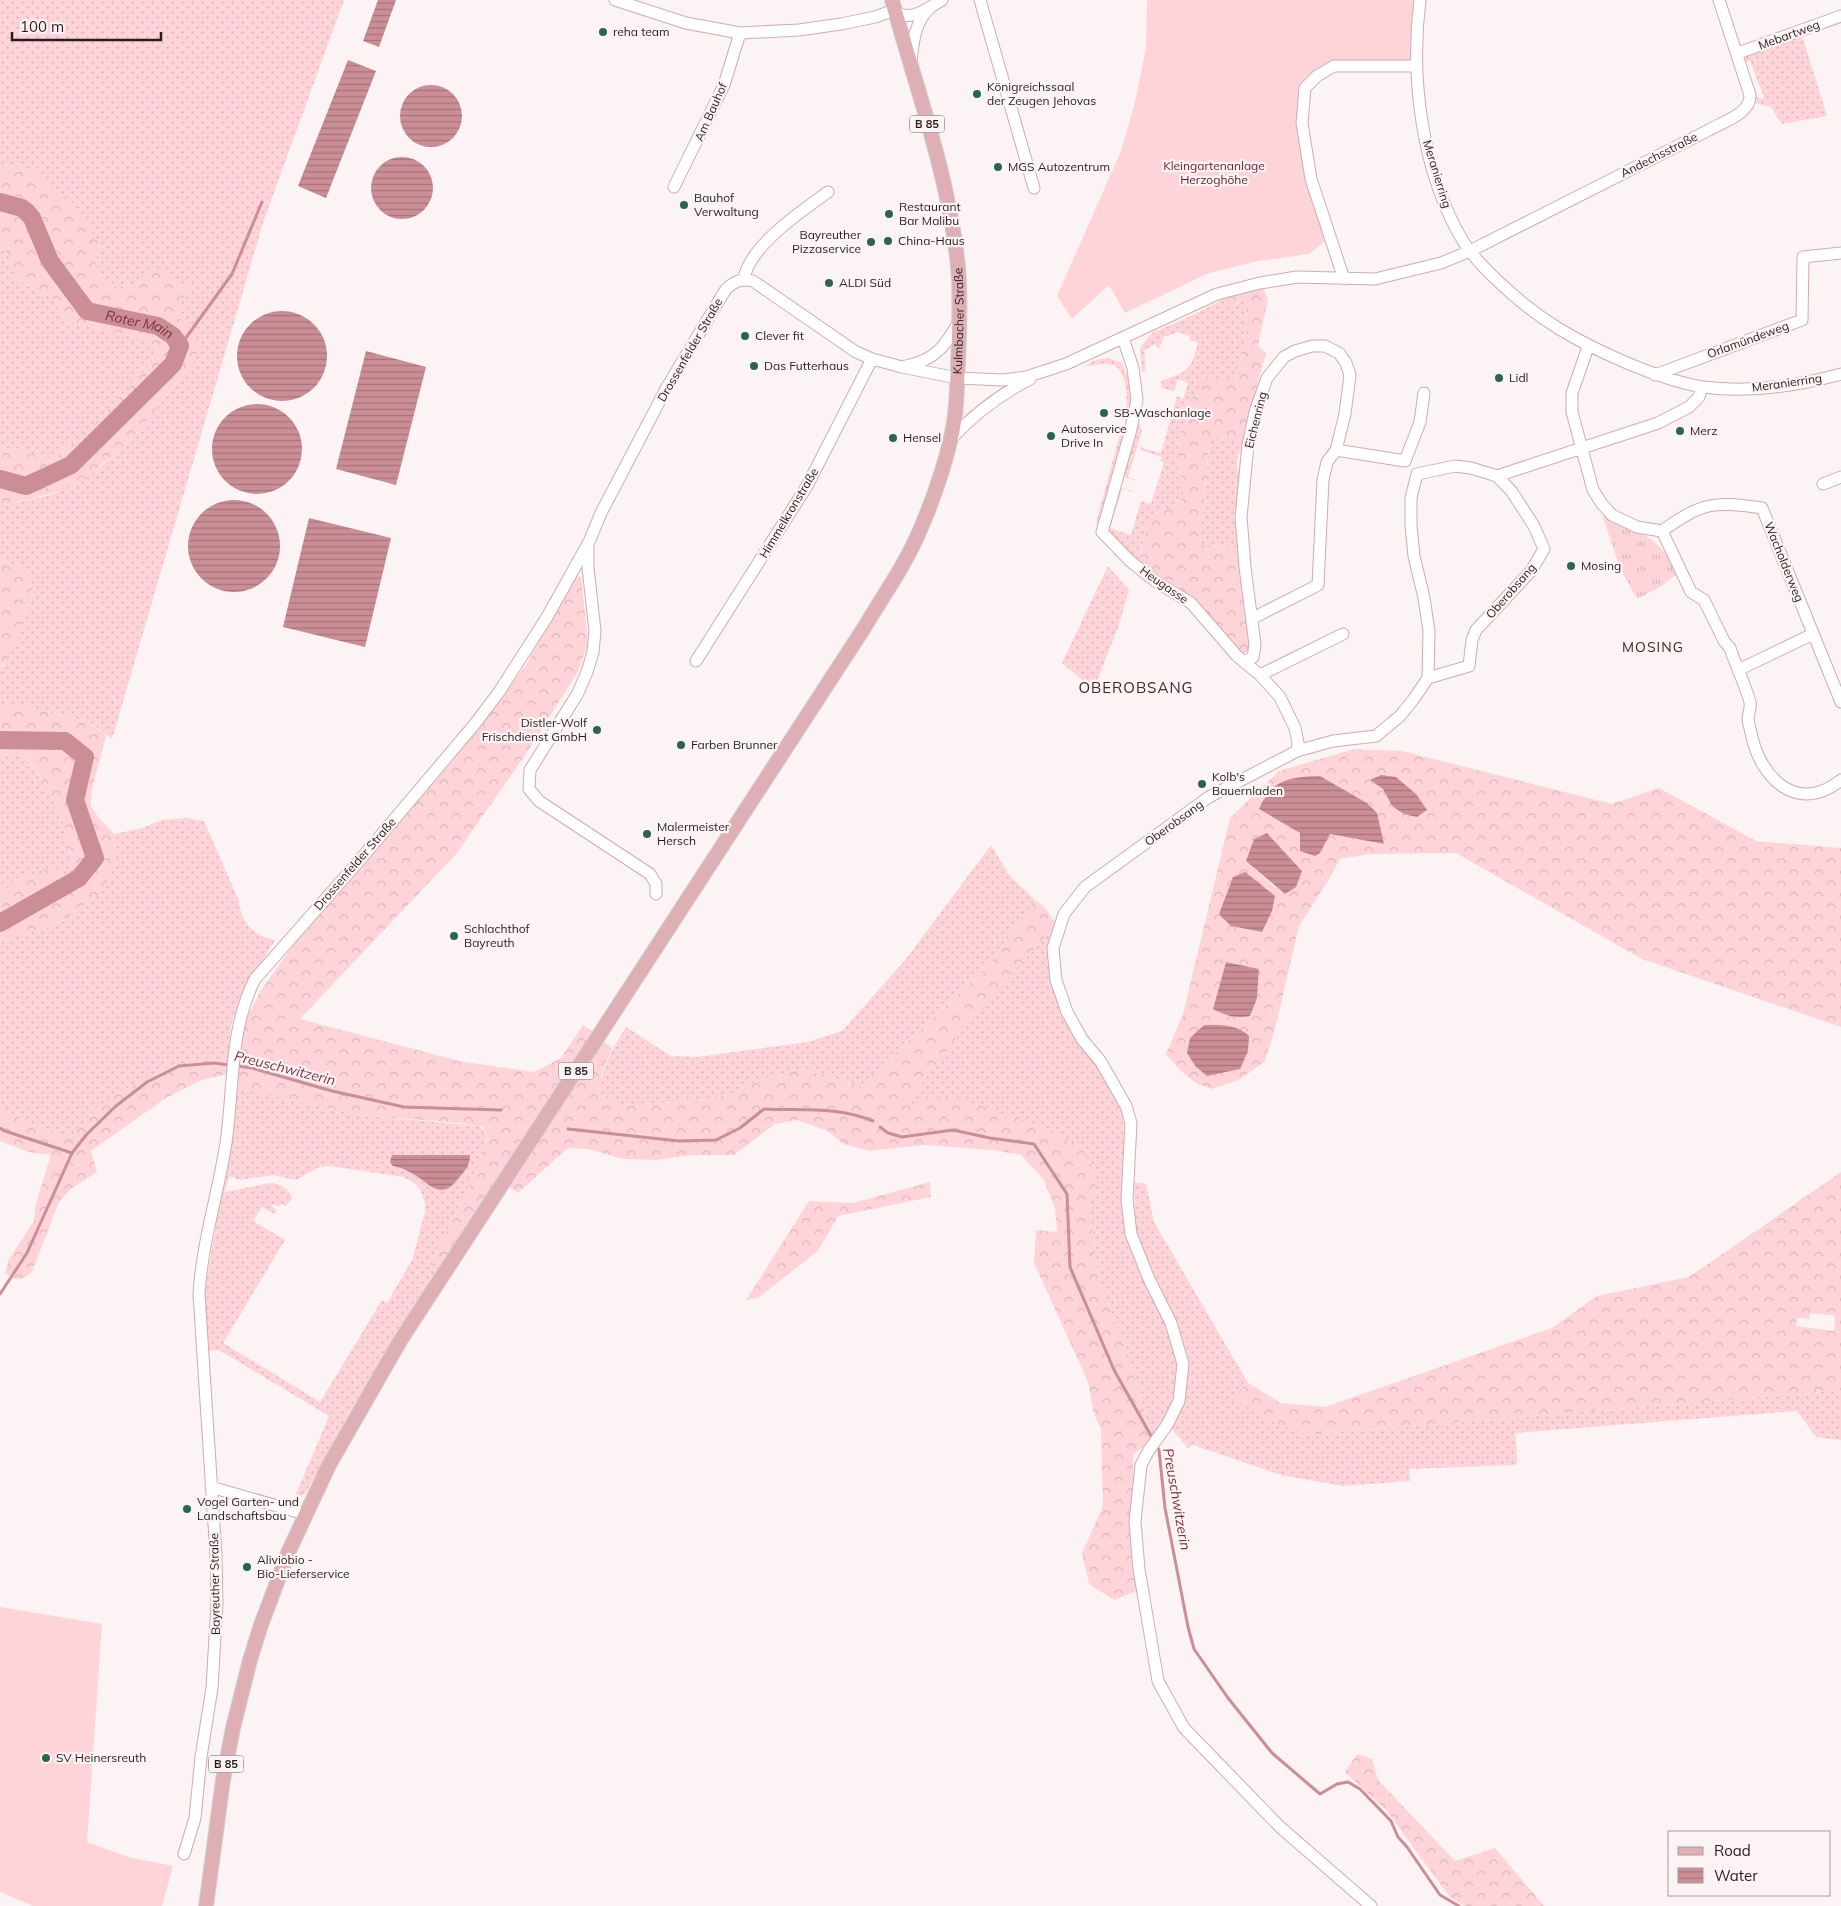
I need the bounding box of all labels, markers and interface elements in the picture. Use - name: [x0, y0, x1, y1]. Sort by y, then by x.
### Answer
- scale bar: [12, 10, 161, 42]
- street label: Mebartweg: [1756, 16, 1822, 53]
- text: 100 m: [20, 17, 64, 36]
- place label: reha team: [613, 24, 670, 39]
- marker: reha team: [597, 26, 609, 38]
- street label: Am Bauhof: [691, 79, 731, 143]
- place label: Königreichssaal der Zeugen Jehovas: [987, 79, 1096, 108]
- marker: Königreichssaal der Zeugen Jehovas: [971, 88, 983, 100]
- road number: B 85: [910, 116, 944, 132]
- street label: Andechsstraße: [1618, 129, 1700, 180]
- street label: Meranierring: [1420, 138, 1455, 210]
- park label: Kleingartenanlage Herzoghöhe: [1163, 158, 1265, 187]
- place label: MGS Autozentrum: [1008, 159, 1110, 174]
- marker: MGS Autozentrum: [992, 161, 1004, 173]
- place label: Bauhof Verwaltung: [694, 190, 759, 219]
- marker: Bauhof Verwaltung: [678, 199, 690, 211]
- place label: Restaurant Bar Malibu: [899, 199, 961, 228]
- marker: Restaurant Bar Malibu: [883, 208, 895, 220]
- place label: Bayreuther Pizzaservice: [792, 227, 862, 256]
- place label: China-Haus: [898, 233, 965, 248]
- marker: China-Haus: [882, 235, 894, 247]
- marker: Bayreuther Pizzaservice: [865, 236, 877, 248]
- street label: Kulmbacher Straße: [950, 267, 967, 375]
- place label: ALDI Süd: [839, 275, 891, 290]
- marker: ALDI Süd: [823, 277, 835, 289]
- street label: Drossenfelder Straße: [654, 295, 725, 404]
- water label: Roter Main: [104, 306, 177, 343]
- street label: Orlamündeweg: [1705, 318, 1791, 361]
- place label: Clever fit: [755, 328, 804, 343]
- marker: Clever fit: [739, 330, 751, 342]
- place label: Das Futterhaus: [764, 358, 849, 373]
- marker: Das Futterhaus: [748, 360, 760, 372]
- place label: Lidl: [1509, 370, 1528, 385]
- street label: Meranierring: [1751, 370, 1823, 395]
- marker: Lidl: [1493, 372, 1505, 384]
- street label: Eichenring: [1241, 390, 1270, 450]
- place label: SB-Waschanlage: [1114, 405, 1211, 420]
- marker: SB-Waschanlage: [1098, 407, 1110, 419]
- place label: Autoservice Drive In: [1061, 421, 1127, 450]
- place label: Merz: [1690, 423, 1717, 438]
- marker: Merz: [1674, 425, 1686, 437]
- place label: Hensel: [903, 430, 941, 445]
- marker: Autoservice Drive In: [1045, 430, 1057, 442]
- marker: Hensel: [887, 432, 899, 444]
- street label: Himmelkronstraße: [756, 465, 821, 561]
- street label: Wacholderweg: [1762, 520, 1807, 604]
- place label: Mosing: [1581, 558, 1621, 573]
- street label: Oberobsang: [1482, 560, 1539, 622]
- marker: Mosing: [1565, 560, 1577, 572]
- street label: Heugasse: [1137, 563, 1191, 607]
- district label: MOSING: [1622, 638, 1684, 656]
- district label: OBEROBSANG: [1078, 678, 1194, 697]
- place label: Distler-Wolf Frischdienst GmbH: [482, 715, 588, 744]
- marker: Distler-Wolf Frischdienst GmbH: [591, 724, 603, 736]
- place label: Farben Brunner: [691, 737, 778, 752]
- marker: Farben Brunner: [675, 739, 687, 751]
- place label: Kolb's Bauernladen: [1212, 769, 1283, 798]
- marker: Kolb's Bauernladen: [1196, 778, 1208, 790]
- street label: Oberobsang: [1141, 796, 1206, 849]
- street label: Drossenfelder Straße: [310, 814, 399, 913]
- place label: Malermeister Hersch: [657, 819, 730, 848]
- marker: Malermeister Hersch: [641, 828, 653, 840]
- place label: Schlachthof Bayreuth: [464, 921, 531, 950]
- marker: Schlachthof Bayreuth: [448, 930, 460, 942]
- water label: Preuschwitzerin: [233, 1047, 337, 1089]
- road number: B 85: [558, 1062, 594, 1080]
- water label: Preuschwitzerin: [1159, 1447, 1195, 1551]
- place label: Vogel Garten- und Landschaftsbau: [197, 1494, 299, 1523]
- marker: Vogel Garten- und Landschaftsbau: [181, 1503, 193, 1515]
- street label: Bayreuther Straße: [206, 1533, 223, 1635]
- place label: Aliviobio - Bio-Lieferservice: [257, 1552, 350, 1581]
- marker: Aliviobio - Bio-Lieferservice: [241, 1561, 253, 1573]
- place label: SV Heinersreuth: [56, 1750, 146, 1765]
- marker: SV Heinersreuth: [40, 1752, 52, 1764]
- road number: B 85: [208, 1756, 244, 1772]
- legend: [1668, 1831, 1831, 1896]
- text: Road: [1714, 1841, 1751, 1860]
- text: Water: [1714, 1866, 1758, 1885]

